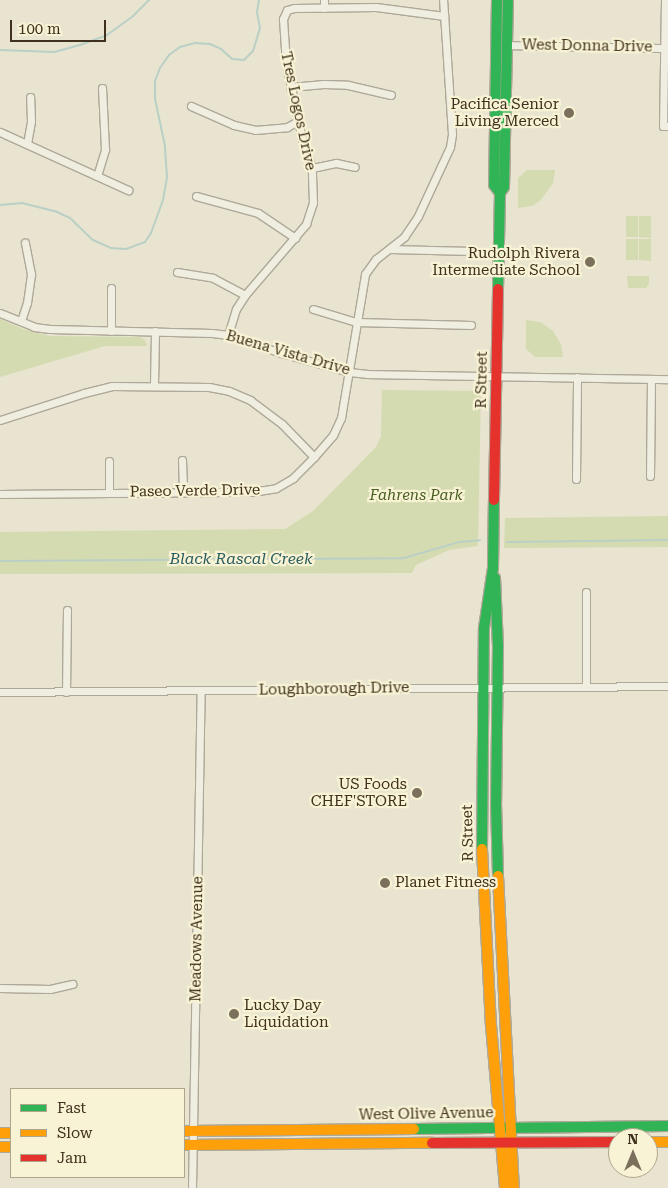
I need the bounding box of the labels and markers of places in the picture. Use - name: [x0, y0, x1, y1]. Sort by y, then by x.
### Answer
- place label: Pacifica Senior Living Merced: [451, 95, 559, 130]
- marker: Pacifica Senior Living Merced: [563, 107, 575, 119]
- place label: Rudolph Rivera Intermediate School: [432, 244, 580, 279]
- marker: Rudolph Rivera Intermediate School: [584, 256, 596, 268]
- place label: US Foods CHEF'STORE: [311, 775, 407, 810]
- marker: US Foods CHEF'STORE: [411, 787, 423, 799]
- place label: Planet Fitness: [395, 874, 496, 892]
- marker: Planet Fitness: [379, 877, 391, 889]
- place label: Lucky Day Liquidation: [244, 996, 329, 1031]
- marker: Lucky Day Liquidation: [228, 1008, 240, 1020]

